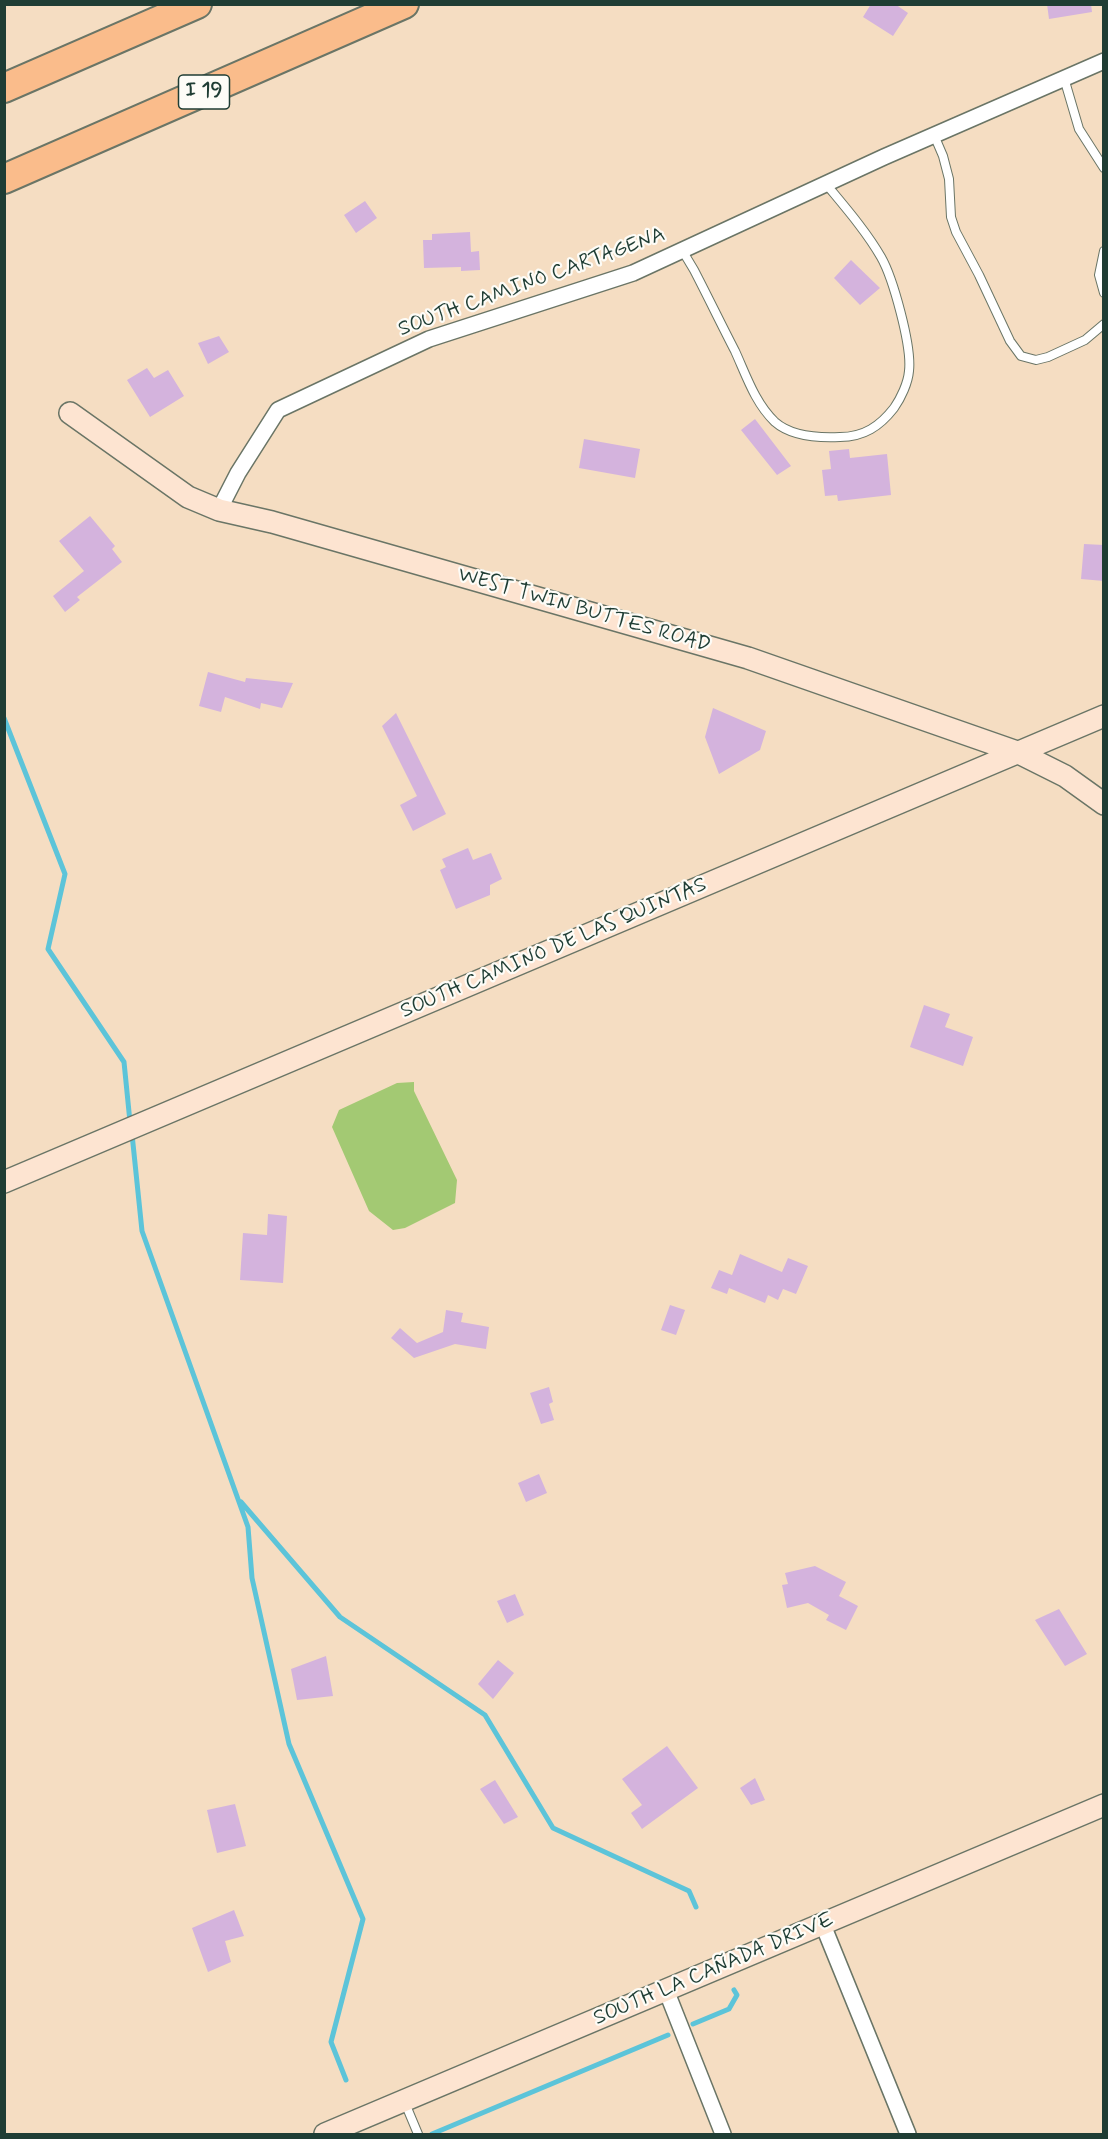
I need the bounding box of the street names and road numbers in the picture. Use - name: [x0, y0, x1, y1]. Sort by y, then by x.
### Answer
- road number: I 19: [178, 75, 230, 109]
- street label: SOUTH CAMINO CARTAGENA: [395, 223, 669, 343]
- street label: WEST TWIN BUTTES ROAD: [455, 563, 713, 659]
- street label: SOUTH CAMINO DE LAS QUINTAS: [397, 873, 711, 1025]
- street label: SOUTH LA CAÑADA DRIVE: [590, 1908, 838, 2032]

